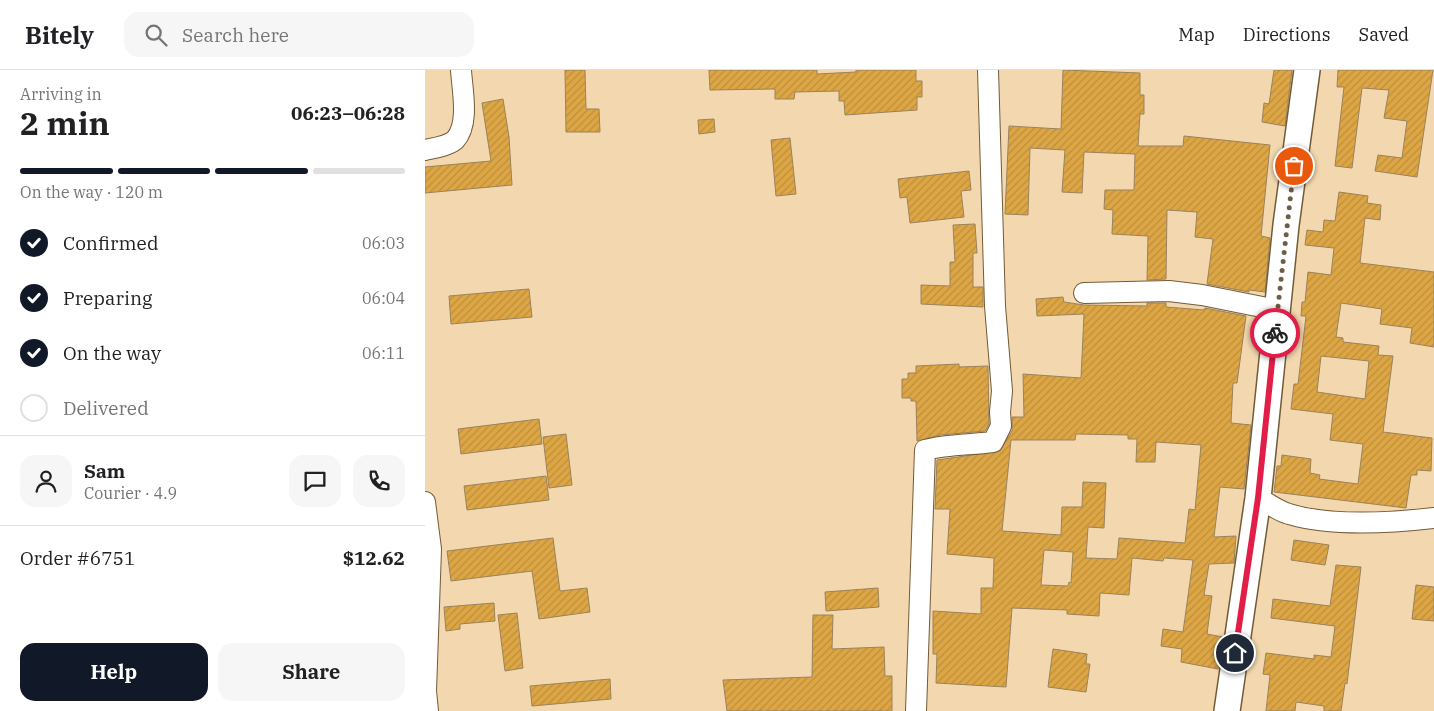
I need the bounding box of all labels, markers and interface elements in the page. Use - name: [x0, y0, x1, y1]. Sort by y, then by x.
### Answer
- search box: [124, 12, 474, 57]
- text: Bitely: [25, 19, 94, 51]
- icon: search: [142, 21, 170, 49]
- text: Search here: [182, 23, 289, 47]
- text: Map: [1178, 23, 1215, 46]
- text: Directions: [1243, 23, 1331, 46]
- text: Saved: [1359, 23, 1409, 46]
- text: Arriving in: [20, 84, 102, 104]
- text: 06:23–06:28: [291, 101, 405, 125]
- text: 2 min: [20, 102, 110, 144]
- pin: [1273, 145, 1315, 187]
- icon: bag: [1280, 152, 1308, 180]
- text: On the way · 120 m: [20, 182, 163, 202]
- icon: check: [20, 229, 48, 257]
- text: Confirmed: [63, 231, 158, 255]
- text: 06:03: [362, 233, 405, 253]
- icon: check: [20, 284, 48, 312]
- text: Preparing: [63, 286, 152, 310]
- text: 06:04: [362, 288, 405, 308]
- courier: [1250, 308, 1300, 358]
- icon: bike: [1261, 319, 1289, 347]
- icon: check: [20, 339, 48, 367]
- text: On the way: [63, 341, 161, 365]
- text: 06:11: [362, 343, 405, 363]
- text: Delivered: [63, 396, 149, 420]
- button: person: [20, 455, 72, 507]
- button: chat: [289, 455, 341, 507]
- button: phone: [353, 455, 405, 507]
- text: Sam: [84, 459, 125, 483]
- text: Courier · 4.9: [84, 483, 177, 503]
- text: Order #6751: [20, 546, 135, 570]
- text: $12.62: [343, 546, 405, 570]
- pin: [1214, 632, 1256, 674]
- icon: home: [1221, 639, 1249, 667]
- button: Help: [20, 643, 208, 701]
- button: Share: [218, 643, 405, 701]

